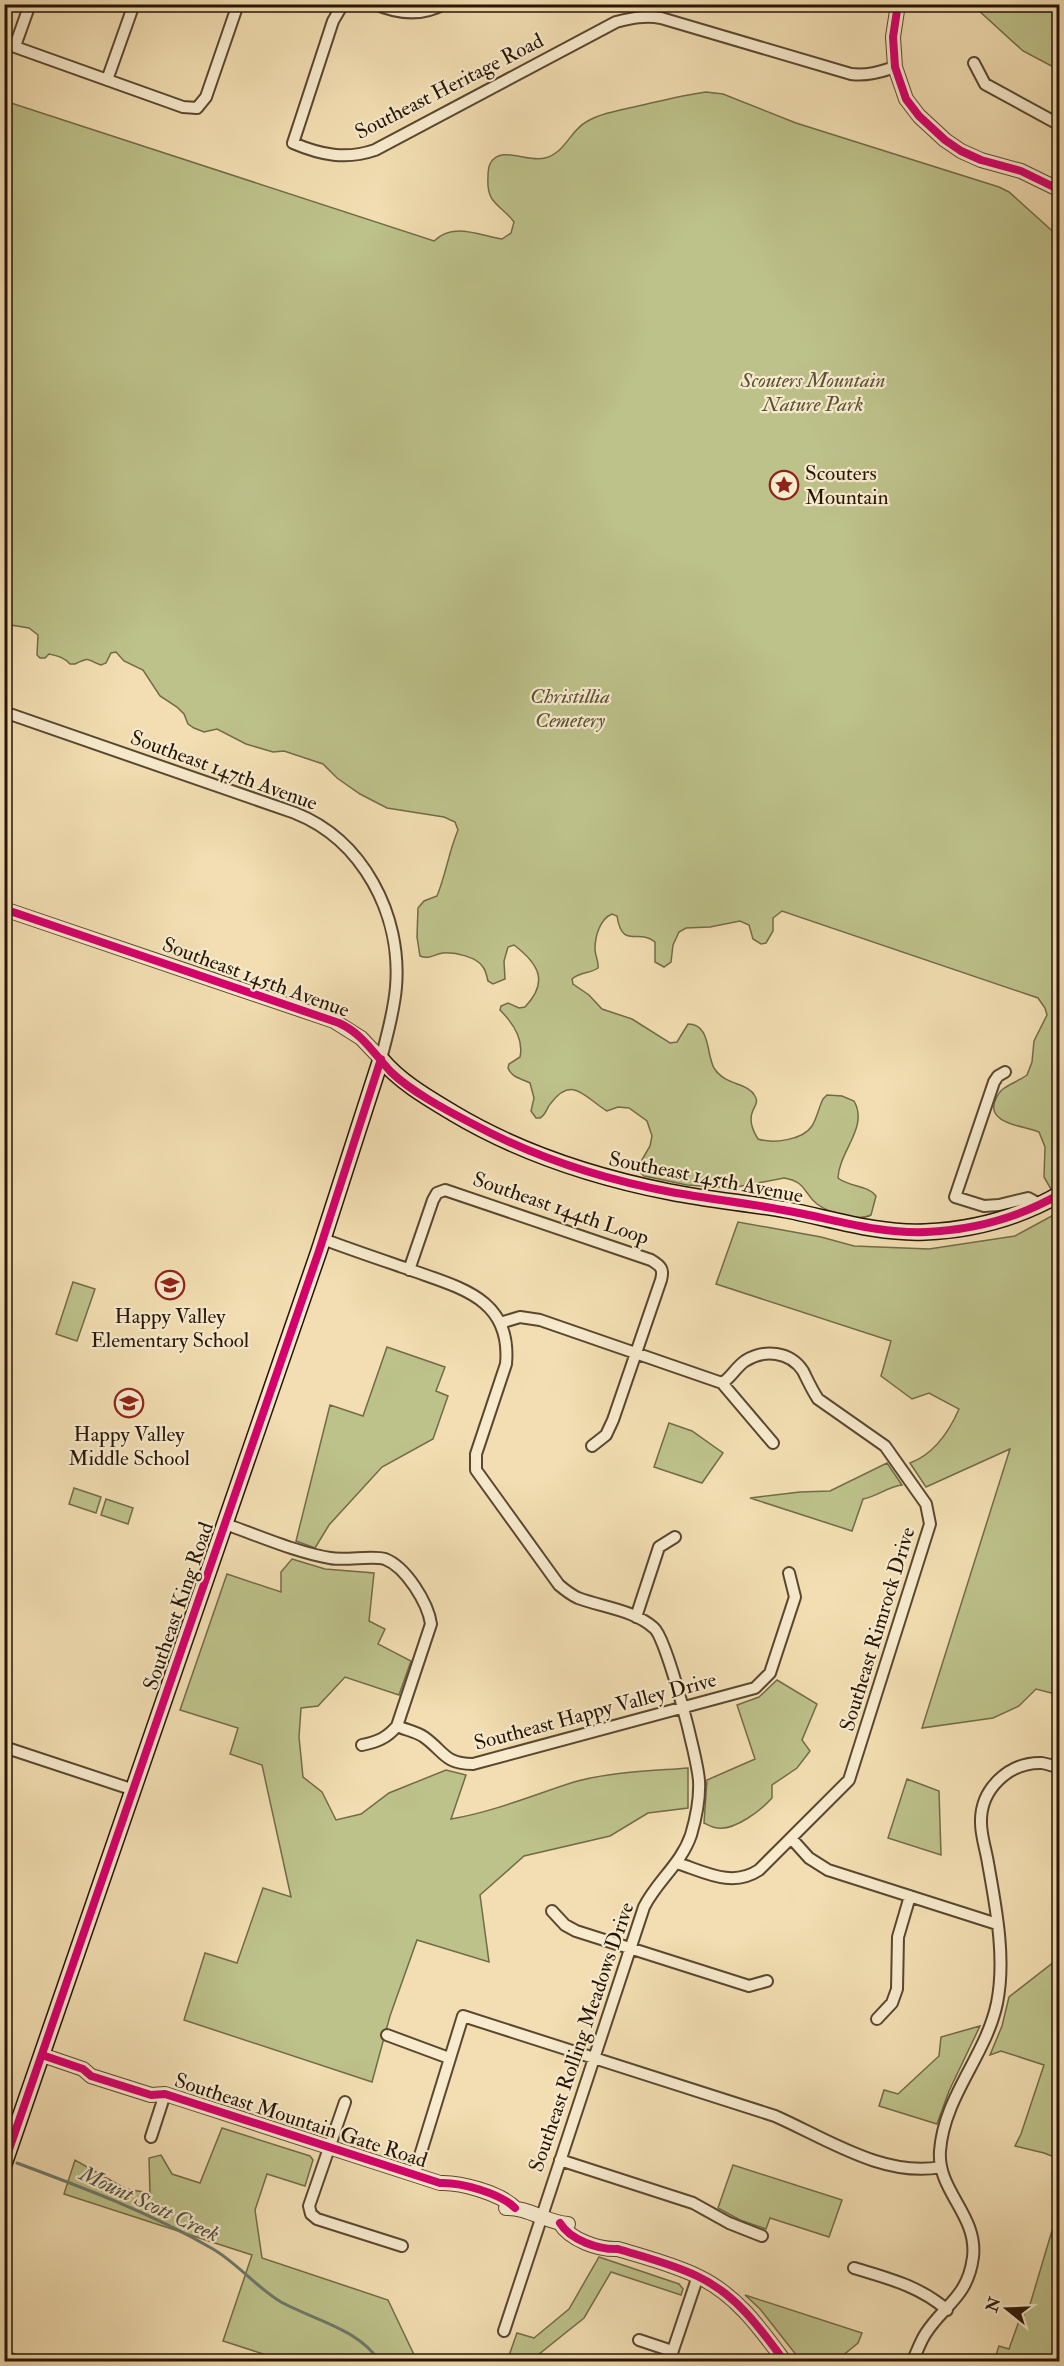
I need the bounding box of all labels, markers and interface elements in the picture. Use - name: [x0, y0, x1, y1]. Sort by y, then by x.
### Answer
- street label: Southeast Heritage Road: [350, 27, 549, 146]
- park label: Scouters Mountain Nature Park: [740, 367, 885, 418]
- place label: Scouters Mountain: [805, 460, 889, 511]
- place icon: Scouters Mountain: [768, 469, 800, 501]
- park label: Christillia Cemetery: [530, 683, 610, 734]
- street label: Southeast 147th Avenue: [127, 724, 321, 817]
- street label: Southeast 145th Avenue: [158, 931, 353, 1024]
- street label: Southeast 145th Avenue: [606, 1145, 806, 1210]
- street label: Southeast 144th Loop: [469, 1166, 653, 1251]
- school or university icon: Happy Valley Elementary School: [154, 1269, 186, 1301]
- place label: Happy Valley Elementary School: [91, 1303, 250, 1354]
- school or university icon: Happy Valley Middle School: [113, 1387, 145, 1419]
- place label: Happy Valley Middle School: [68, 1421, 190, 1472]
- street label: Southeast King Road: [137, 1518, 220, 1694]
- street label: Southeast Rimrock Drive: [834, 1524, 921, 1734]
- street label: Southeast Happy Valley Drive: [471, 1666, 719, 1757]
- street label: Southeast Rolling Meadows Drive: [523, 1899, 640, 2176]
- street label: Southeast Mountain Gate Road: [171, 2067, 431, 2174]
- water label: Mount Scott Creek: [74, 2159, 224, 2248]
- north arrow: [977, 2279, 1037, 2339]
- text: N: [982, 2294, 1006, 2316]

